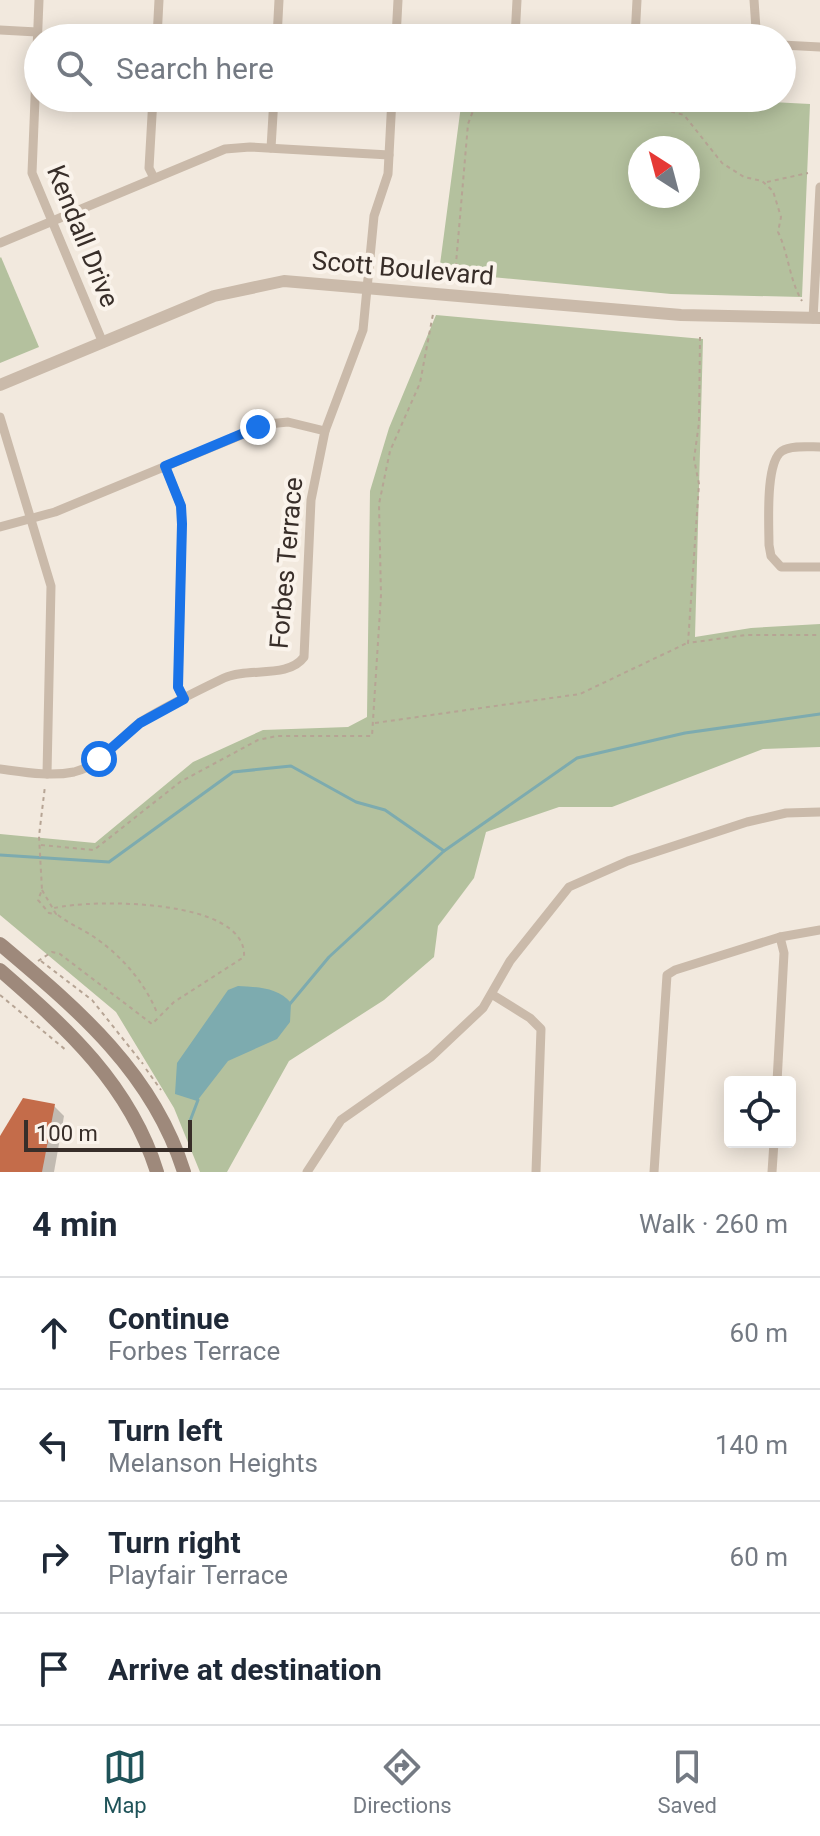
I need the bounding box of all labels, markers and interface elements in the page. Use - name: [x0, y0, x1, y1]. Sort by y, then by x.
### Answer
- search box: [24, 24, 796, 112]
- icon: search: [52, 46, 96, 90]
- text: Search here: [116, 51, 274, 86]
- north arrow: [628, 136, 700, 208]
- street label: Kendall Drive: [41, 161, 125, 311]
- street label: Scott Boulevard: [311, 245, 495, 291]
- route end: [240, 409, 276, 445]
- street label: Forbes Terrace: [264, 476, 308, 650]
- route start: [81, 741, 117, 777]
- map controls: [724, 1076, 796, 1148]
- button: locate: [724, 1076, 796, 1148]
- scale bar: [24, 1116, 192, 1152]
- text: 100 m: [36, 1121, 98, 1146]
- text: 4 min: [32, 1204, 117, 1244]
- text: Walk · 260 m: [639, 1209, 788, 1239]
- text: Continue: [108, 1301, 229, 1336]
- icon: ahead: [32, 1311, 76, 1355]
- text: 60 m: [730, 1318, 788, 1348]
- text: Forbes Terrace: [108, 1336, 280, 1366]
- text: Turn left: [108, 1413, 223, 1448]
- icon: left: [32, 1423, 76, 1467]
- text: 140 m: [715, 1430, 788, 1460]
- text: Melanson Heights: [108, 1448, 318, 1478]
- text: Turn right: [108, 1525, 241, 1560]
- icon: right: [32, 1535, 76, 1579]
- text: 60 m: [730, 1542, 788, 1572]
- text: Playfair Terrace: [108, 1560, 288, 1590]
- icon: arrive: [32, 1647, 76, 1691]
- text: Arrive at destination: [108, 1652, 382, 1687]
- tab: Map: [103, 1745, 147, 1818]
- tab: Directions: [353, 1745, 452, 1818]
- tab: Saved: [658, 1745, 717, 1818]

